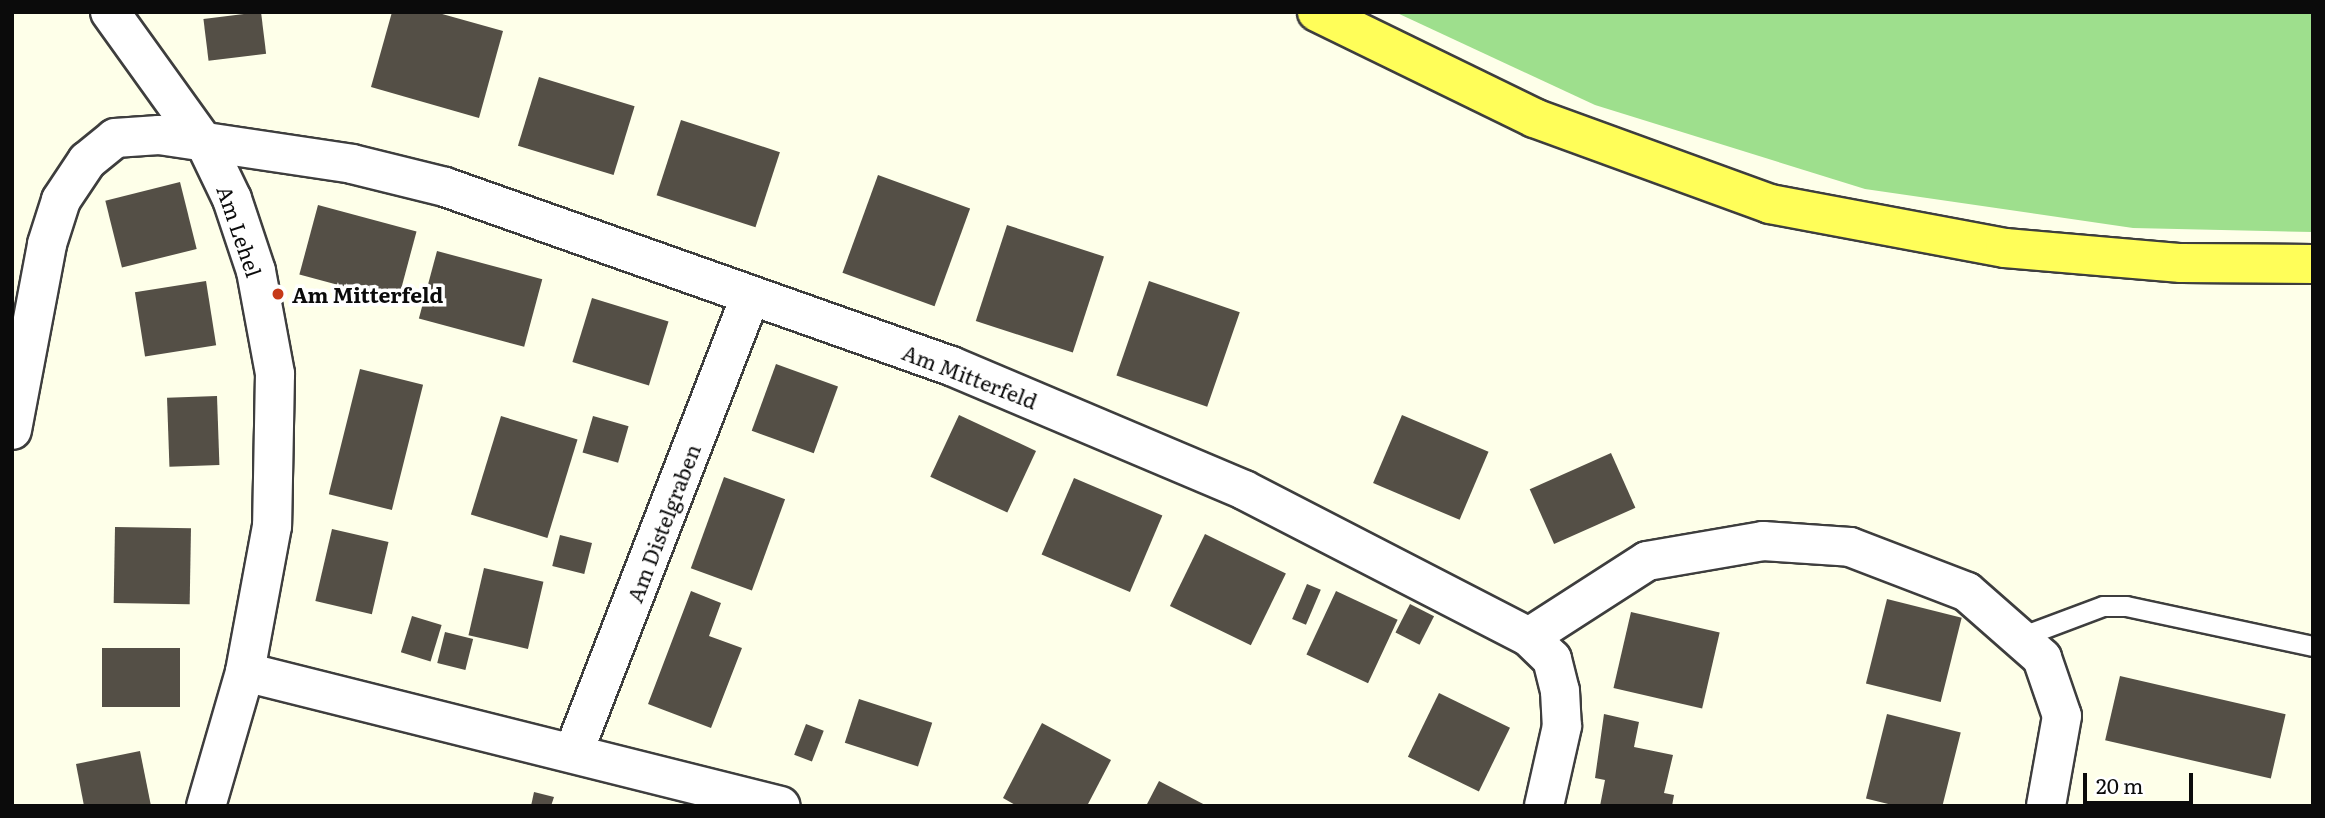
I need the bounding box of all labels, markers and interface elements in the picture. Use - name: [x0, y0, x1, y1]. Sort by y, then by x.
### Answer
- street label: Am Lehel: [213, 182, 267, 280]
- place label: Am Mitterfeld: [292, 281, 443, 307]
- marker: Am Mitterfeld: [270, 286, 286, 302]
- street label: Am Mitterfeld: [899, 339, 1041, 413]
- street label: Am Distelgraben: [621, 440, 705, 606]
- scale bar: [2087, 758, 2197, 802]
- text: 20 m: [2096, 769, 2143, 800]

